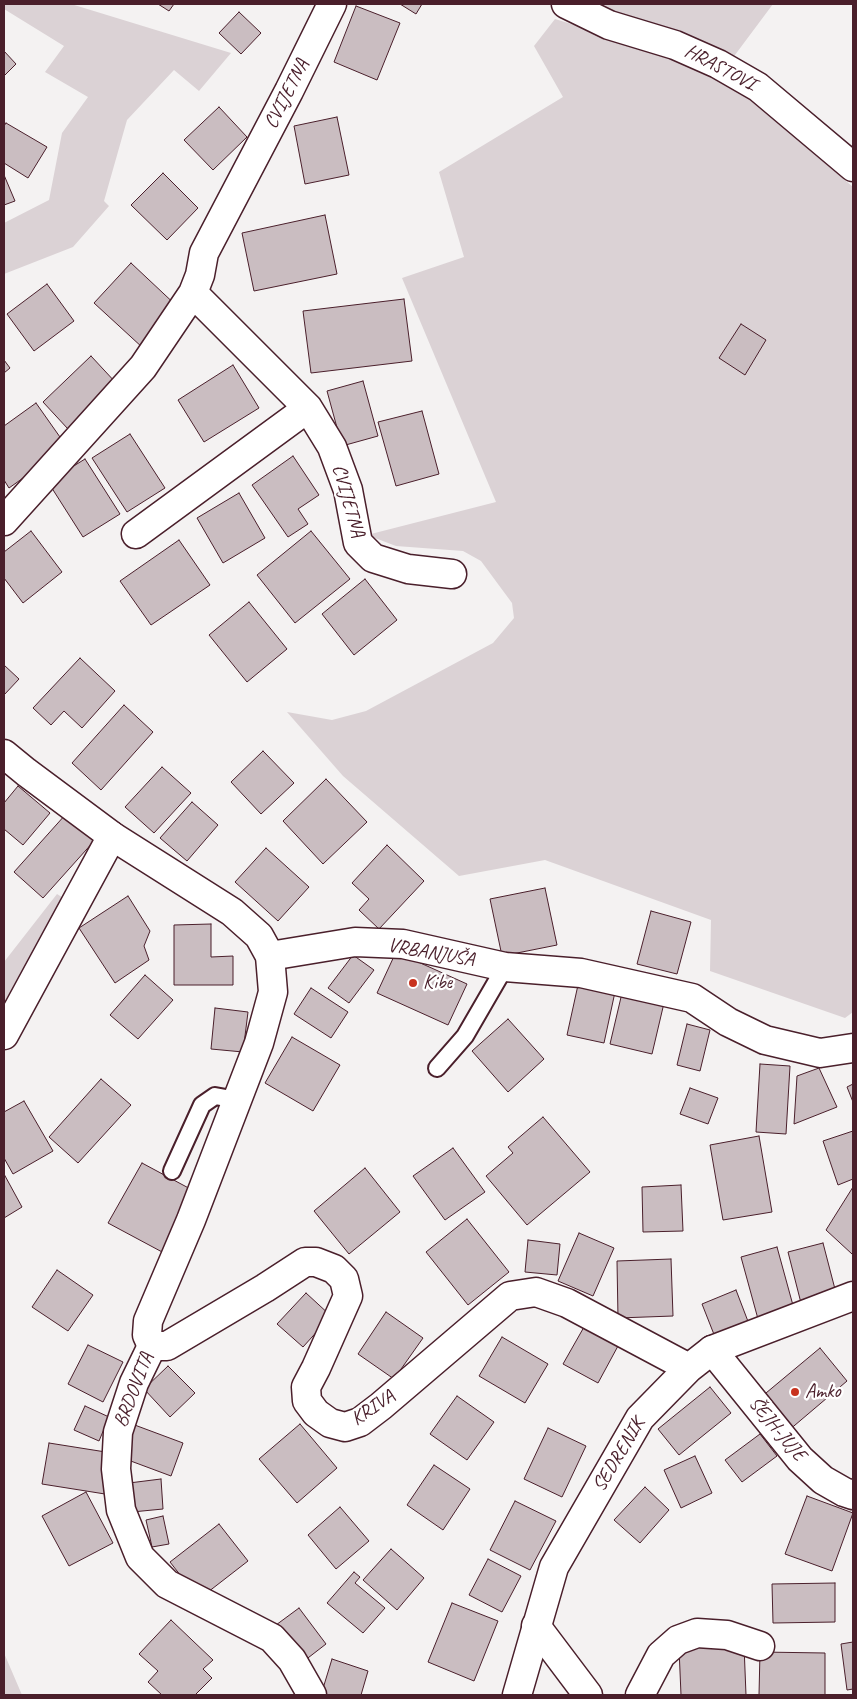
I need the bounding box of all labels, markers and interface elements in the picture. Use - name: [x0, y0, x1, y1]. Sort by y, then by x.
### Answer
- street label: HRASTOVI: [680, 39, 760, 97]
- street label: CVIJETNA: [259, 55, 315, 133]
- street label: CVIJETNA: [326, 462, 370, 540]
- street label: VRBANJUŠA: [386, 934, 476, 972]
- place label: Kibe: [423, 971, 452, 995]
- marker: Kibe: [407, 977, 419, 989]
- street label: BRDOVITA: [109, 1349, 159, 1431]
- place label: Amko: [805, 1380, 841, 1404]
- street label: KRIVA: [347, 1385, 399, 1431]
- marker: Amko: [789, 1386, 801, 1398]
- street label: ŠEJH-JUJE: [743, 1392, 811, 1466]
- street label: SEDRENIK: [588, 1414, 650, 1496]

